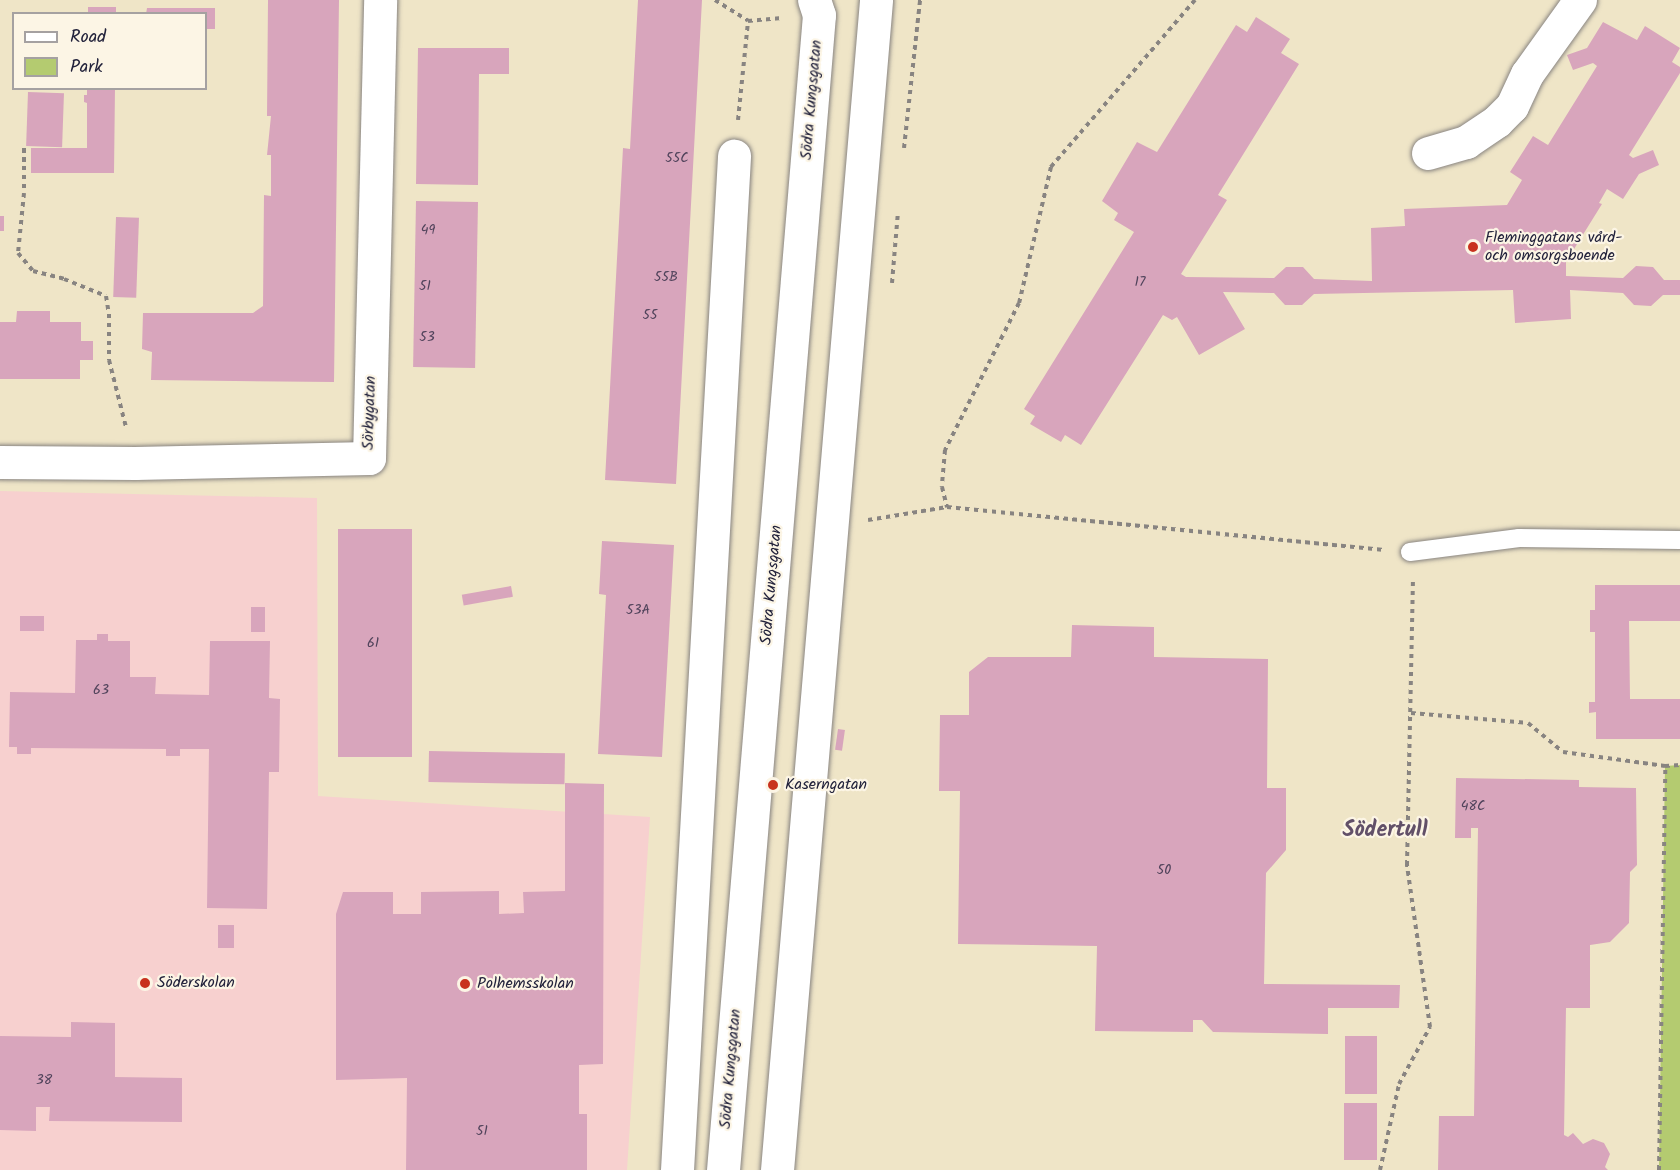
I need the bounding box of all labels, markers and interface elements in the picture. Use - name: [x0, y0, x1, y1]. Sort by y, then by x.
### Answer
- legend: [12, 12, 207, 90]
- text: Road: [70, 23, 106, 52]
- street label: Södra Kungsgatan: [797, 39, 827, 161]
- text: Park: [70, 53, 103, 82]
- house number: 55C: [665, 150, 689, 166]
- house number: 49: [421, 222, 435, 238]
- place label: Fleminggatans vård- och omsorgsboende: [1485, 228, 1623, 266]
- marker: Fleminggatans vård- och omsorgsboende: [1466, 240, 1480, 254]
- house number: 55B: [654, 269, 678, 285]
- house number: 17: [1135, 274, 1145, 290]
- house number: 51: [419, 278, 431, 294]
- house number: 55: [642, 307, 658, 323]
- house number: 53: [419, 329, 435, 345]
- street label: Sörbygatan: [359, 376, 381, 450]
- street label: Södra Kungsgatan: [757, 524, 787, 646]
- house number: 53A: [626, 602, 650, 618]
- house number: 61: [367, 635, 379, 651]
- house number: 63: [93, 682, 109, 698]
- place label: Kaserngatan: [785, 775, 867, 795]
- marker: Kaserngatan: [766, 778, 780, 792]
- house number: 48C: [1461, 798, 1485, 814]
- district label: Södertull: [1343, 818, 1427, 844]
- house number: 50: [1157, 862, 1171, 878]
- place label: Söderskolan: [157, 973, 235, 993]
- place label: Polhemsskolan: [477, 974, 574, 994]
- marker: Söderskolan: [138, 976, 152, 990]
- marker: Polhemsskolan: [458, 977, 472, 991]
- street label: Södra Kungsgatan: [716, 1008, 746, 1130]
- house number: 38: [36, 1072, 52, 1088]
- house number: 51: [476, 1123, 488, 1139]

